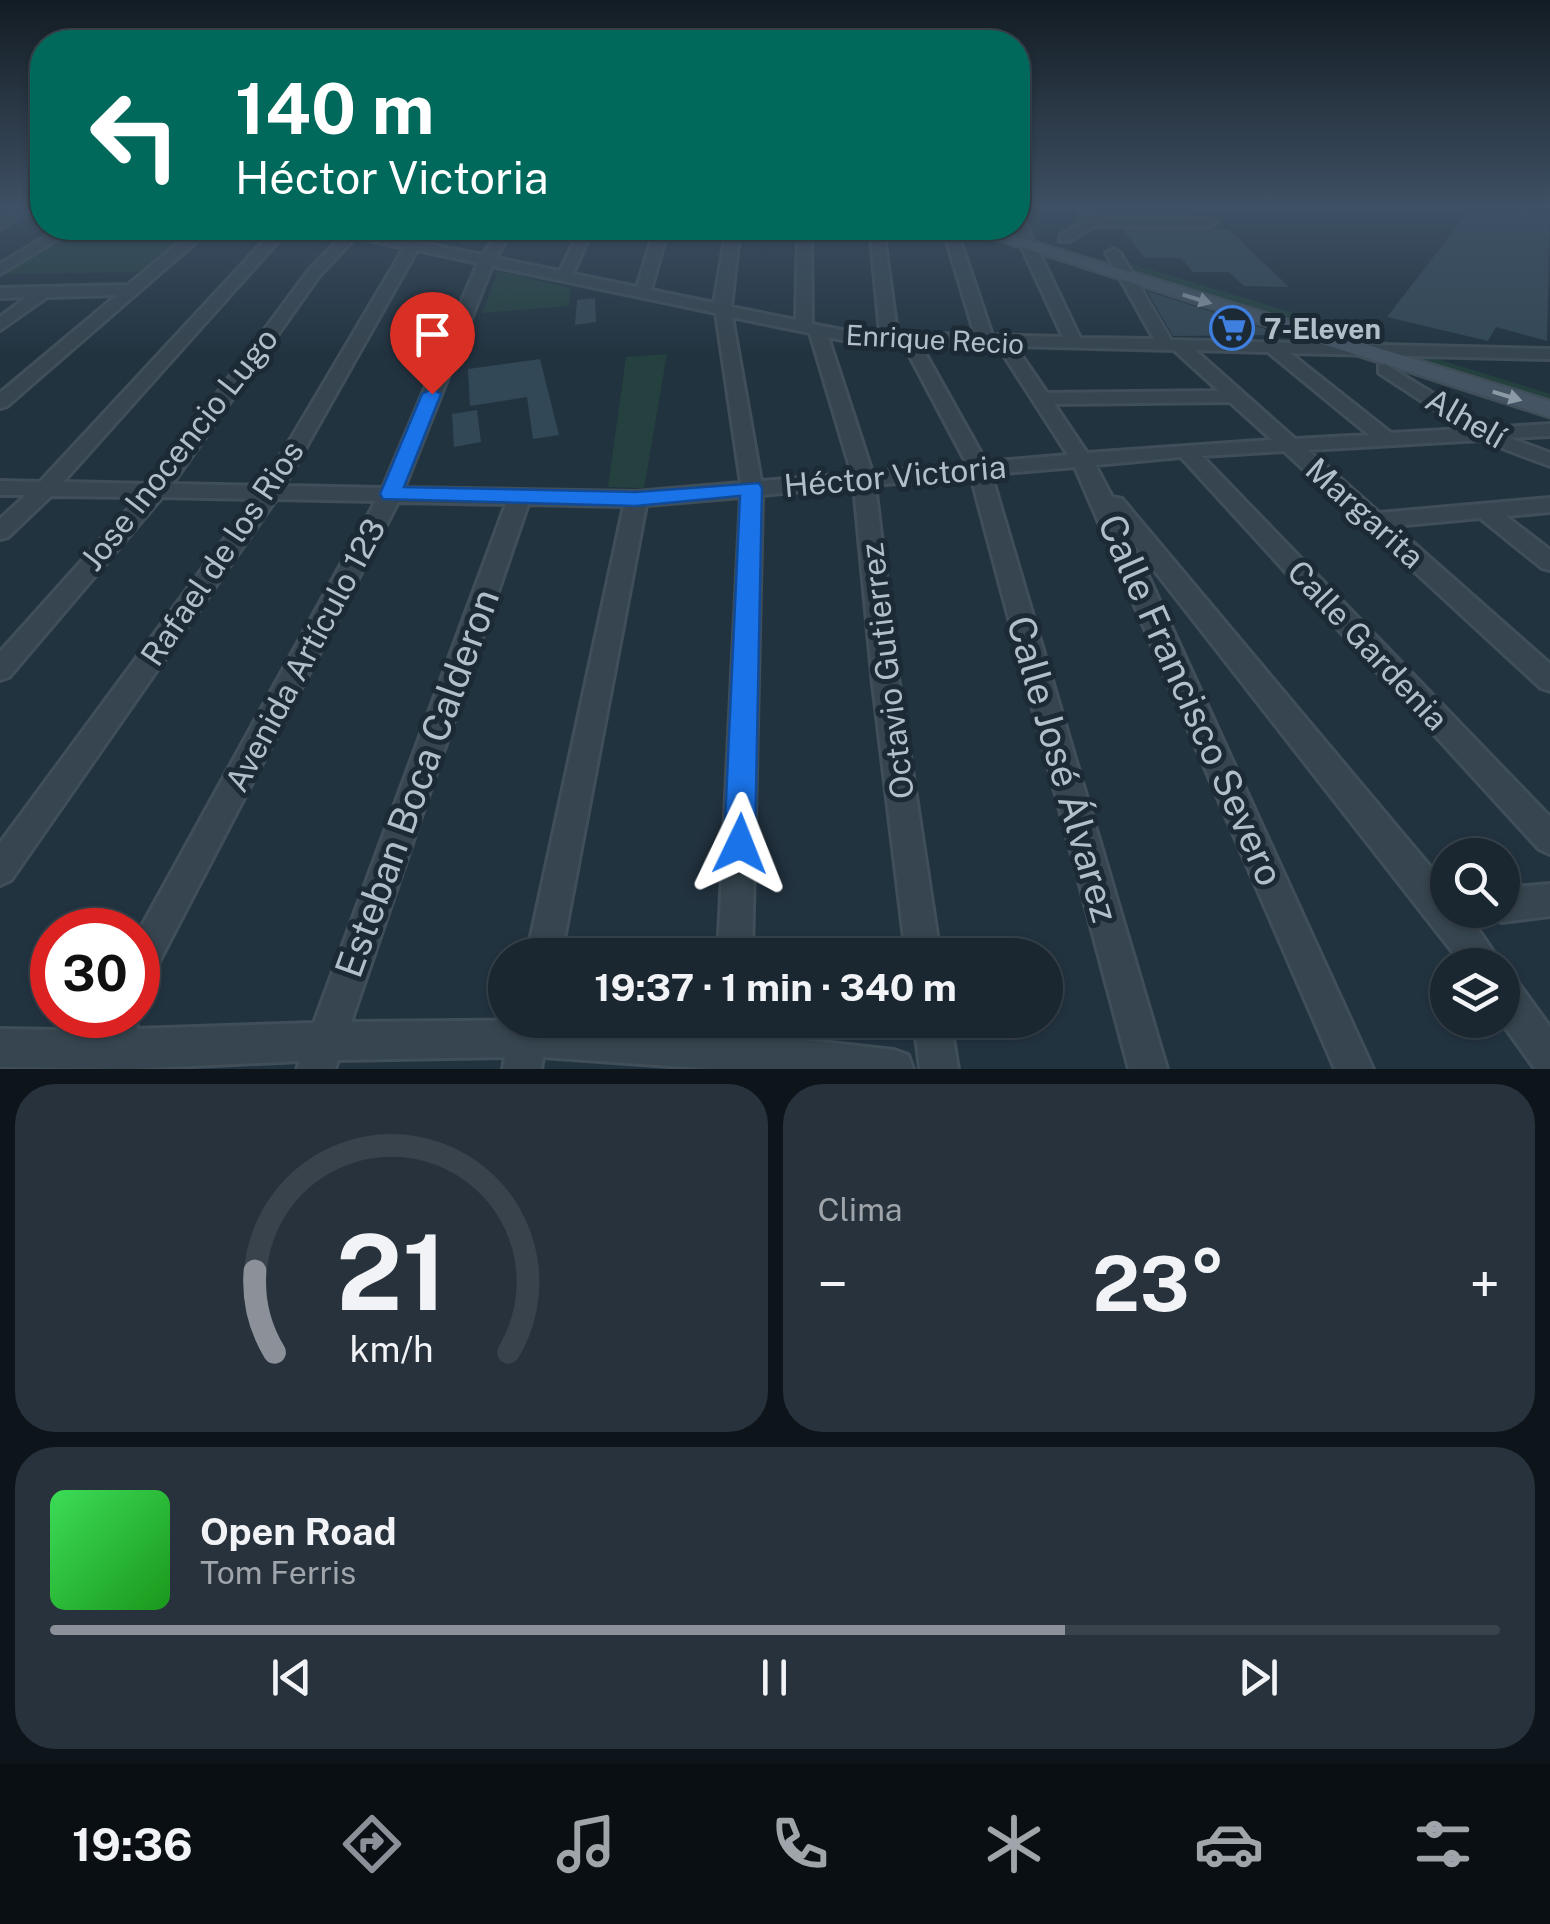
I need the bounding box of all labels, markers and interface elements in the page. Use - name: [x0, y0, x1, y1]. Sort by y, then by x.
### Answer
- text: 140 m: [235, 67, 434, 150]
- icon: left: [70, 70, 200, 200]
- text: Héctor Victoria: [235, 151, 549, 204]
- pin: [390, 292, 475, 395]
- one-way arrow: [1183, 292, 1213, 307]
- supermarket icon: 7-Eleven: [1209, 305, 1255, 351]
- icon: arrive: [405, 307, 460, 362]
- place label: 7-Eleven: [1264, 312, 1381, 345]
- street label: Enrique Recio: [845, 318, 1025, 360]
- street label: Jose Inocencio Lugo: [73, 321, 285, 577]
- street label: Alhelí: [1419, 380, 1514, 456]
- one-way arrow: [1493, 389, 1523, 404]
- street label: Rafael de los Rios: [133, 434, 311, 672]
- street label: Héctor Victoria: [782, 448, 1008, 504]
- street label: Margarita: [1299, 451, 1431, 575]
- street label: Calle Francisco Severo: [1089, 507, 1293, 893]
- street label: Avenida Artículo 123: [217, 512, 393, 798]
- street label: Octavio Gutierrez: [853, 541, 921, 801]
- street label: Calle Gardenia: [1280, 553, 1456, 737]
- street label: Esteban Boca Calderon: [326, 583, 508, 983]
- street label: Calle José Álvarez: [998, 611, 1128, 927]
- position arrow: [688, 792, 792, 896]
- map controls: [1430, 838, 1520, 1038]
- button: search: [1430, 838, 1520, 928]
- speed limit sign: 30: [30, 908, 160, 1038]
- button: layers: [1430, 948, 1520, 1038]
- text: 19:37 · 1 min · 340 m: [594, 965, 957, 1010]
- text: Clima: [818, 1191, 903, 1228]
- text: 21: [336, 1211, 447, 1333]
- text: 23°: [1092, 1240, 1225, 1328]
- text: −: [818, 1252, 848, 1316]
- text: +: [1470, 1252, 1500, 1316]
- text: km/h: [349, 1328, 433, 1370]
- text: Open Road: [200, 1509, 397, 1554]
- text: Tom Ferris: [200, 1554, 356, 1591]
- icon: previous: [264, 1650, 319, 1705]
- icon: pause: [747, 1650, 802, 1705]
- icon: next: [1231, 1650, 1286, 1705]
- icon: directions: [337, 1809, 407, 1879]
- icon: music: [551, 1809, 621, 1879]
- icon: phone: [765, 1809, 835, 1879]
- icon: climate: [979, 1809, 1049, 1879]
- icon: car: [1194, 1809, 1264, 1879]
- icon: filters: [1408, 1809, 1478, 1879]
- text: 19:36: [72, 1818, 193, 1871]

